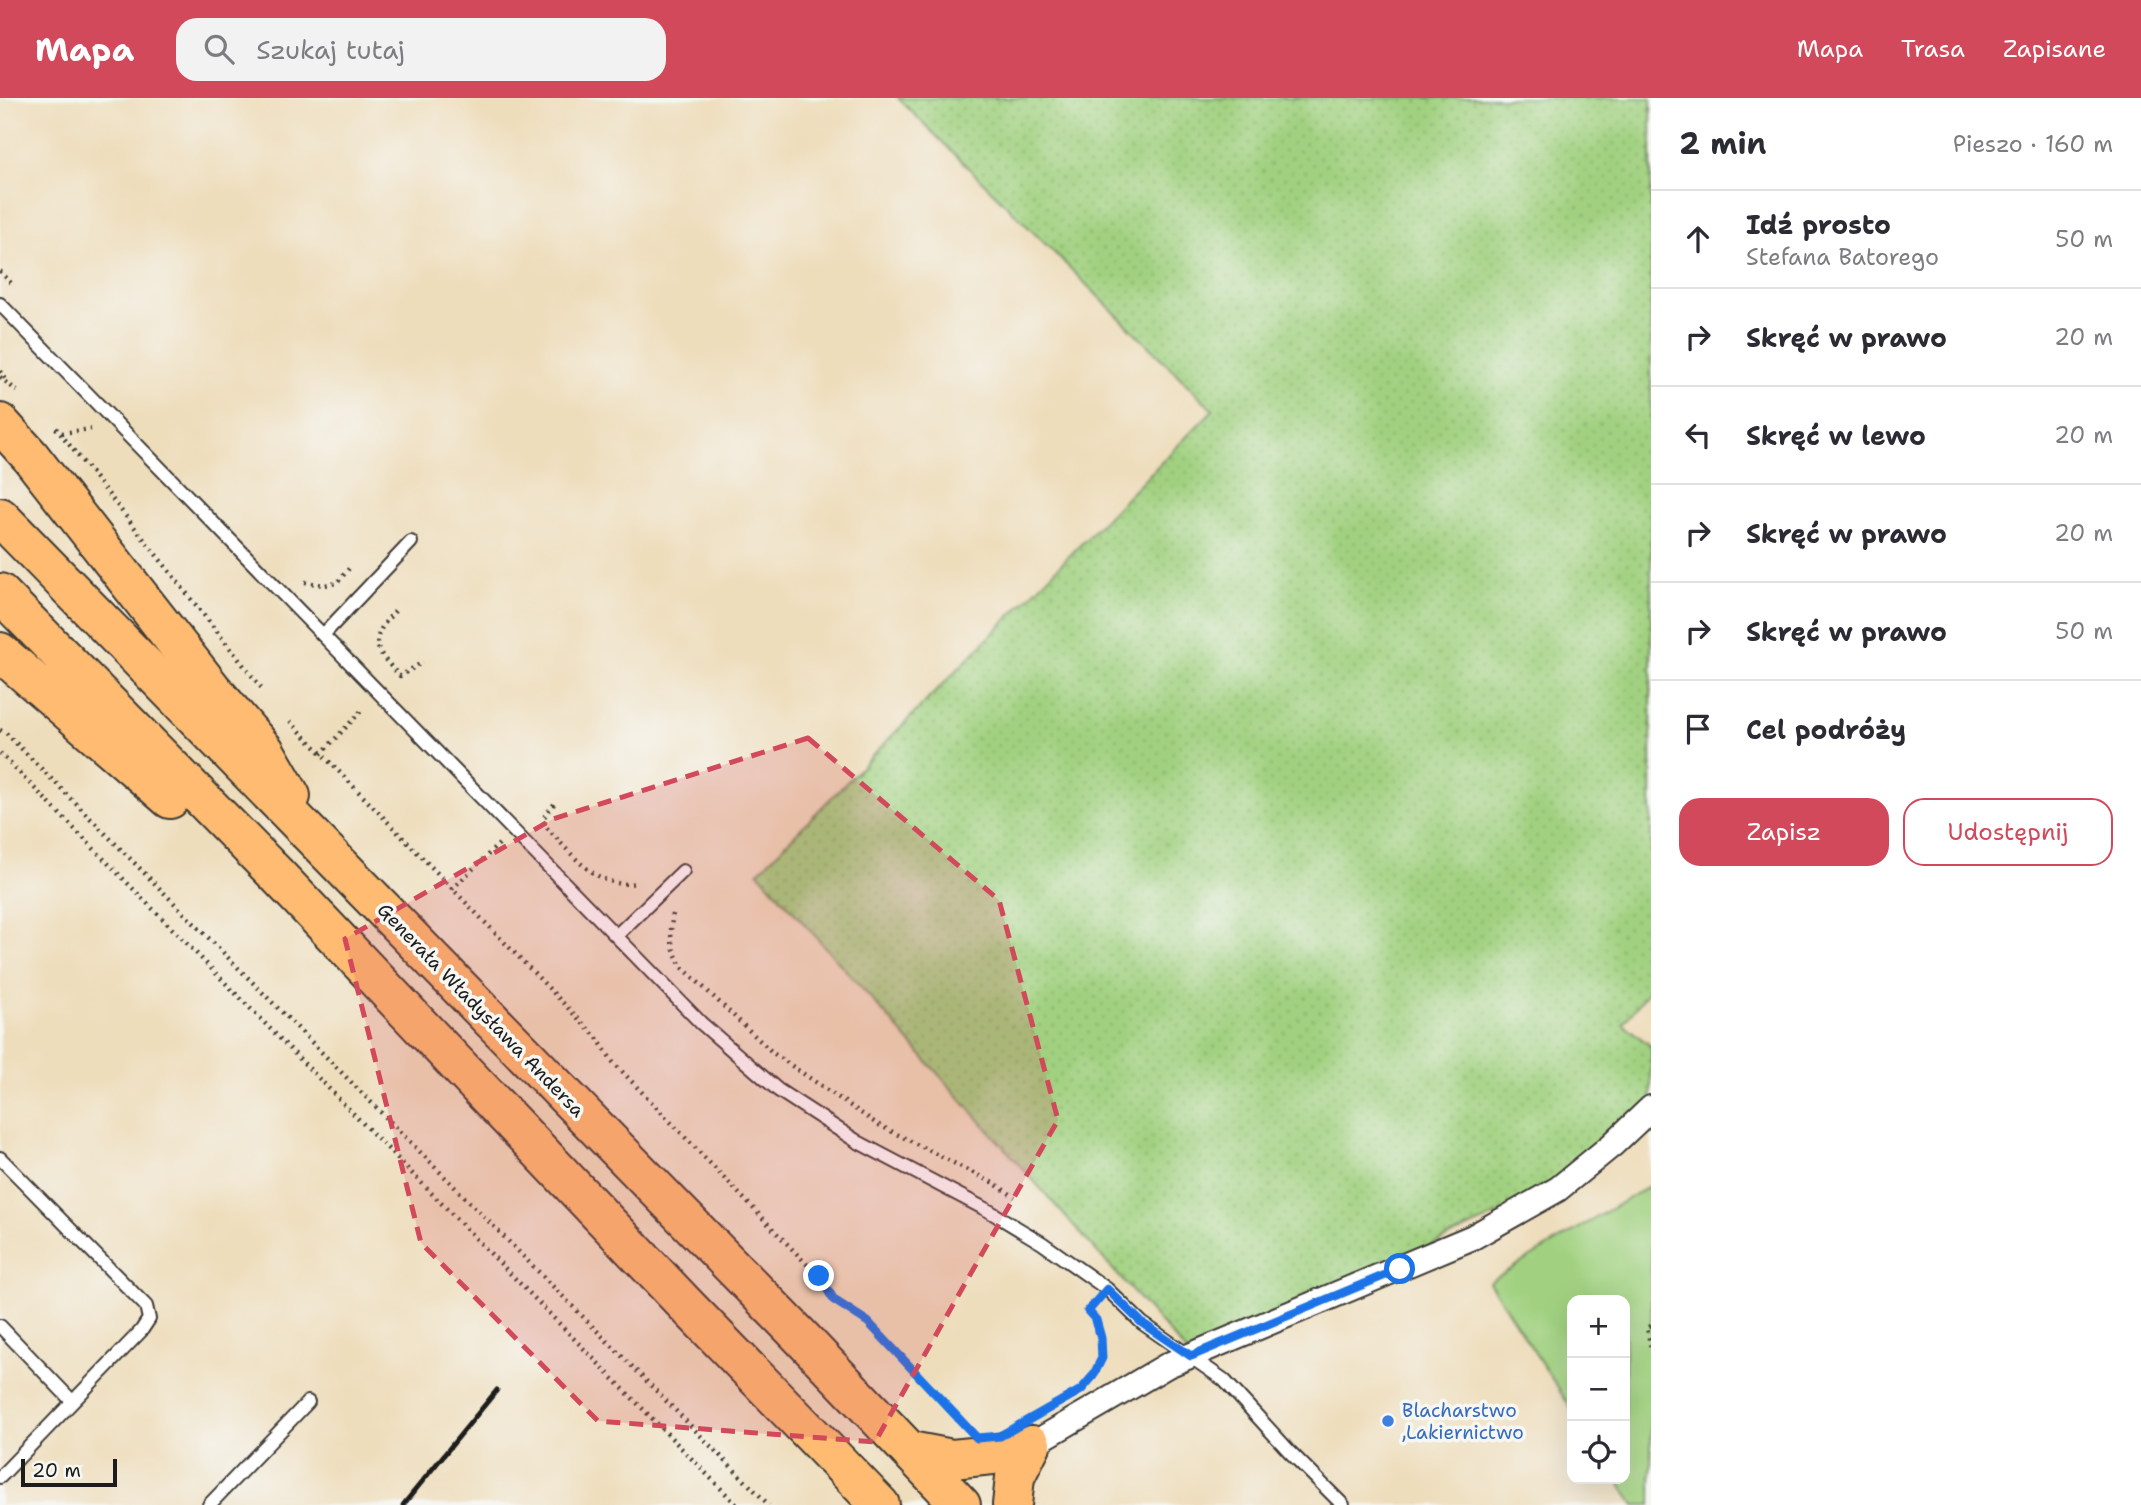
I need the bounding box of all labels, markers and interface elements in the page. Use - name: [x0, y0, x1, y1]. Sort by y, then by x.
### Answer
- search box: [176, 18, 666, 81]
- text: Mapa: [35, 27, 134, 72]
- icon: search: [200, 30, 238, 68]
- text: Szukaj tutaj: [256, 32, 405, 67]
- text: Mapa: [1797, 33, 1863, 65]
- text: Trasa: [1901, 33, 1965, 65]
- text: Zapisane: [2003, 33, 2106, 65]
- text: 2 min: [1679, 123, 1766, 164]
- text: Pieszo · 160 m: [1953, 129, 2113, 159]
- text: Idź prosto: [1746, 207, 1891, 242]
- icon: ahead: [1679, 220, 1717, 258]
- text: 50 m: [2055, 224, 2113, 254]
- text: Stefana Batorego: [1746, 242, 1939, 272]
- icon: right: [1679, 318, 1717, 356]
- text: Skręć w prawo: [1746, 320, 1947, 355]
- text: 20 m: [2054, 322, 2113, 352]
- icon: left: [1679, 416, 1717, 454]
- text: Skręć w lewo: [1746, 418, 1926, 453]
- text: 20 m: [2054, 420, 2113, 450]
- icon: right: [1679, 514, 1717, 552]
- text: Skręć w prawo: [1746, 516, 1947, 551]
- text: 20 m: [2054, 518, 2113, 548]
- icon: right: [1679, 612, 1717, 650]
- text: Skręć w prawo: [1746, 614, 1947, 649]
- text: 50 m: [2055, 616, 2113, 646]
- icon: arrive: [1679, 710, 1717, 748]
- text: Cel podróży: [1746, 712, 1906, 747]
- button: Zapisz: [1679, 798, 1889, 866]
- button: Udostępnij: [1903, 798, 2113, 866]
- street label: Generała Władysława Andersa: [372, 898, 590, 1123]
- route start: [1384, 1253, 1415, 1284]
- route end: [803, 1260, 834, 1291]
- map controls: [1567, 1295, 1630, 1484]
- button: +: [1567, 1295, 1630, 1358]
- button: −: [1567, 1358, 1630, 1421]
- place label: Blacharstwo ,Lakiernictwo: [1402, 1398, 1524, 1445]
- marker: Blacharstwo ,Lakiernictwo: [1380, 1413, 1396, 1429]
- button: locate: [1567, 1421, 1630, 1484]
- scale bar: [21, 1456, 117, 1488]
- text: 20 m: [32, 1458, 81, 1483]

